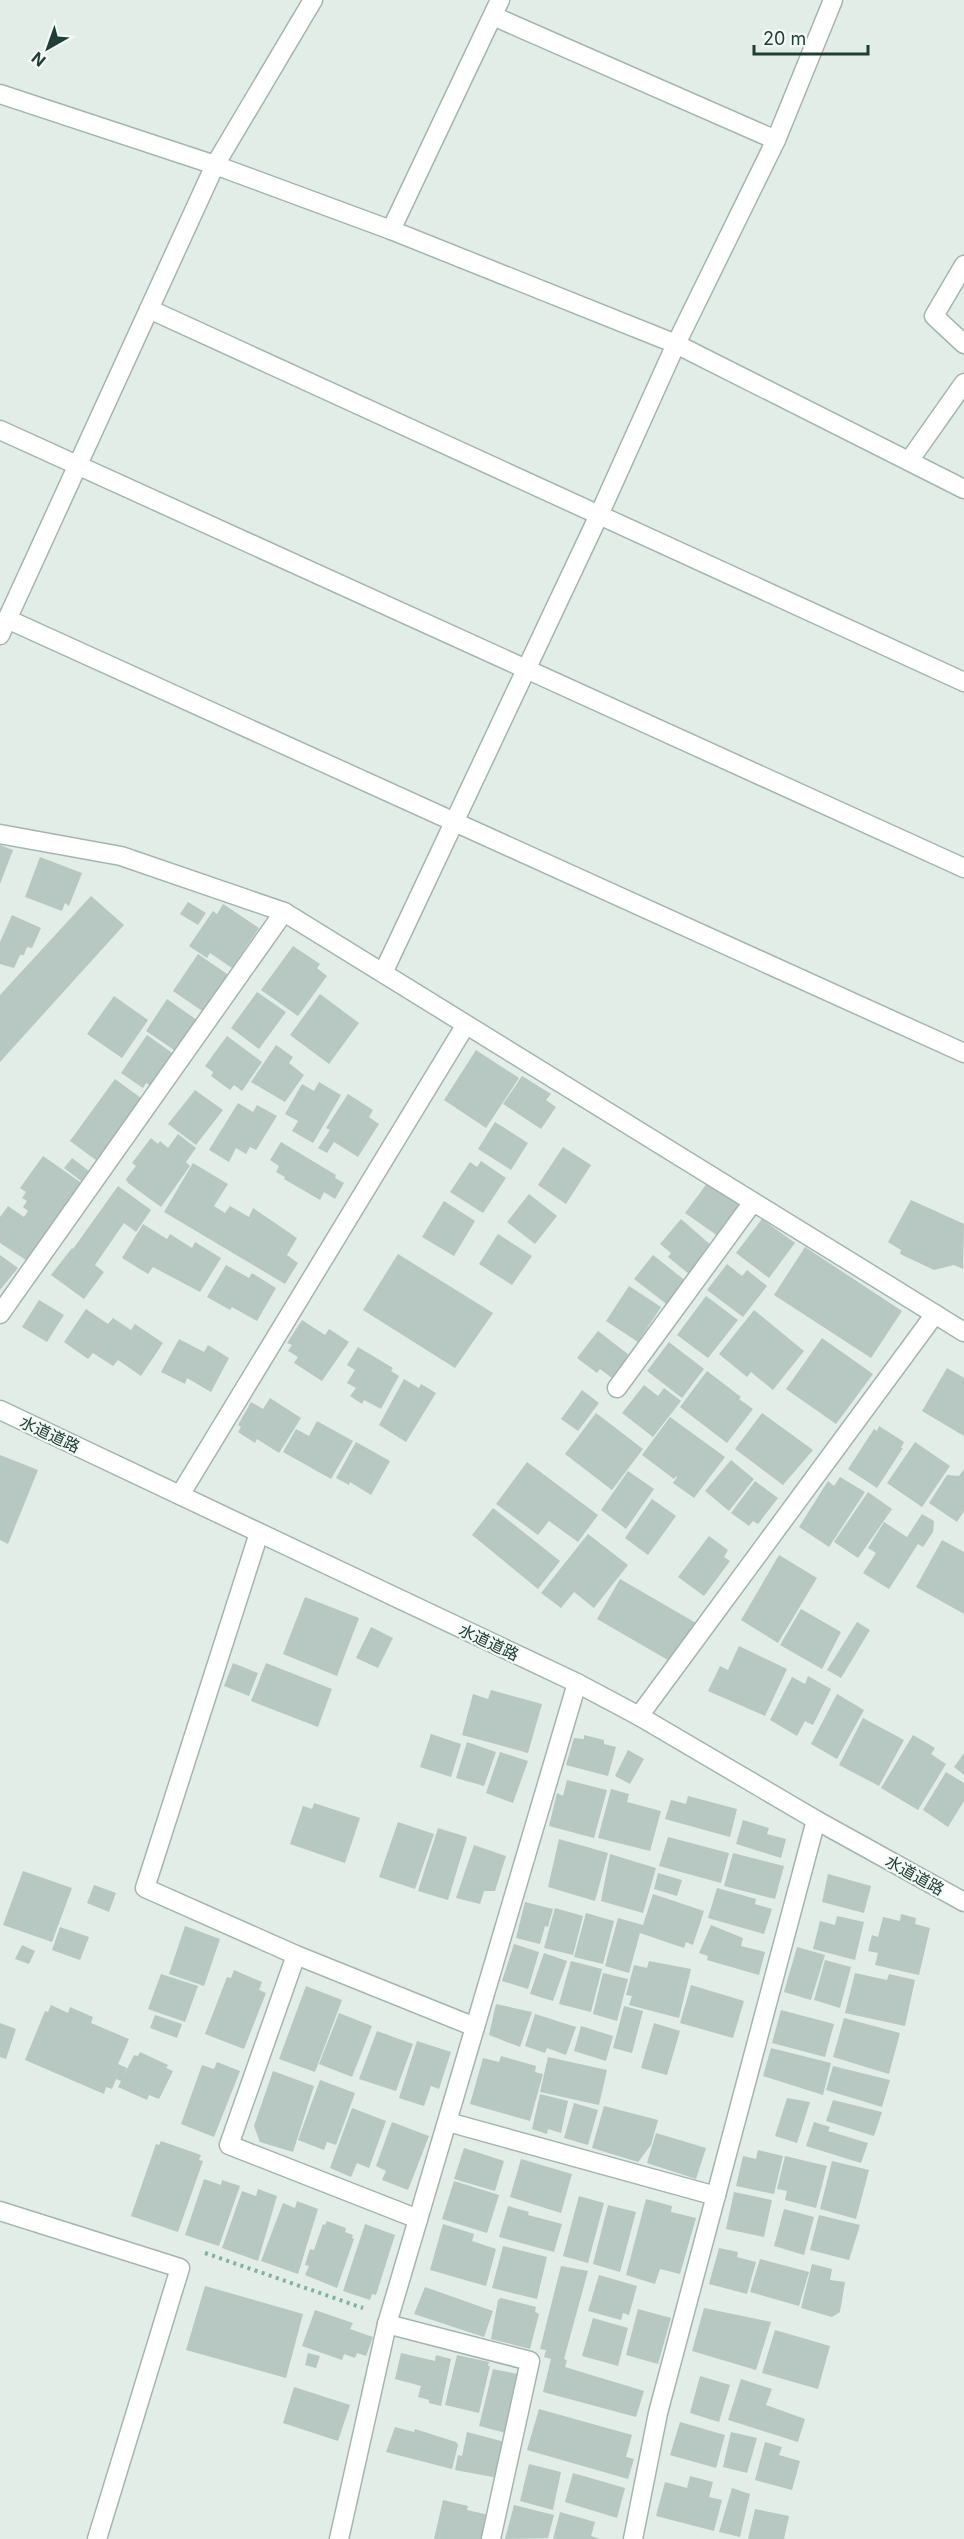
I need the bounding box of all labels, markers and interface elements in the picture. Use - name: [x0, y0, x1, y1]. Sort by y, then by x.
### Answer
- north arrow: [18, 18, 78, 78]
- scale bar: [754, 18, 868, 56]
- text: 20 m: [763, 28, 806, 49]
- text: N: [27, 48, 49, 71]
- street label: 水道道路: [17, 1411, 83, 1457]
- street label: 水道道路: [456, 1619, 522, 1665]
- street label: 水道道路: [882, 1851, 948, 1899]

